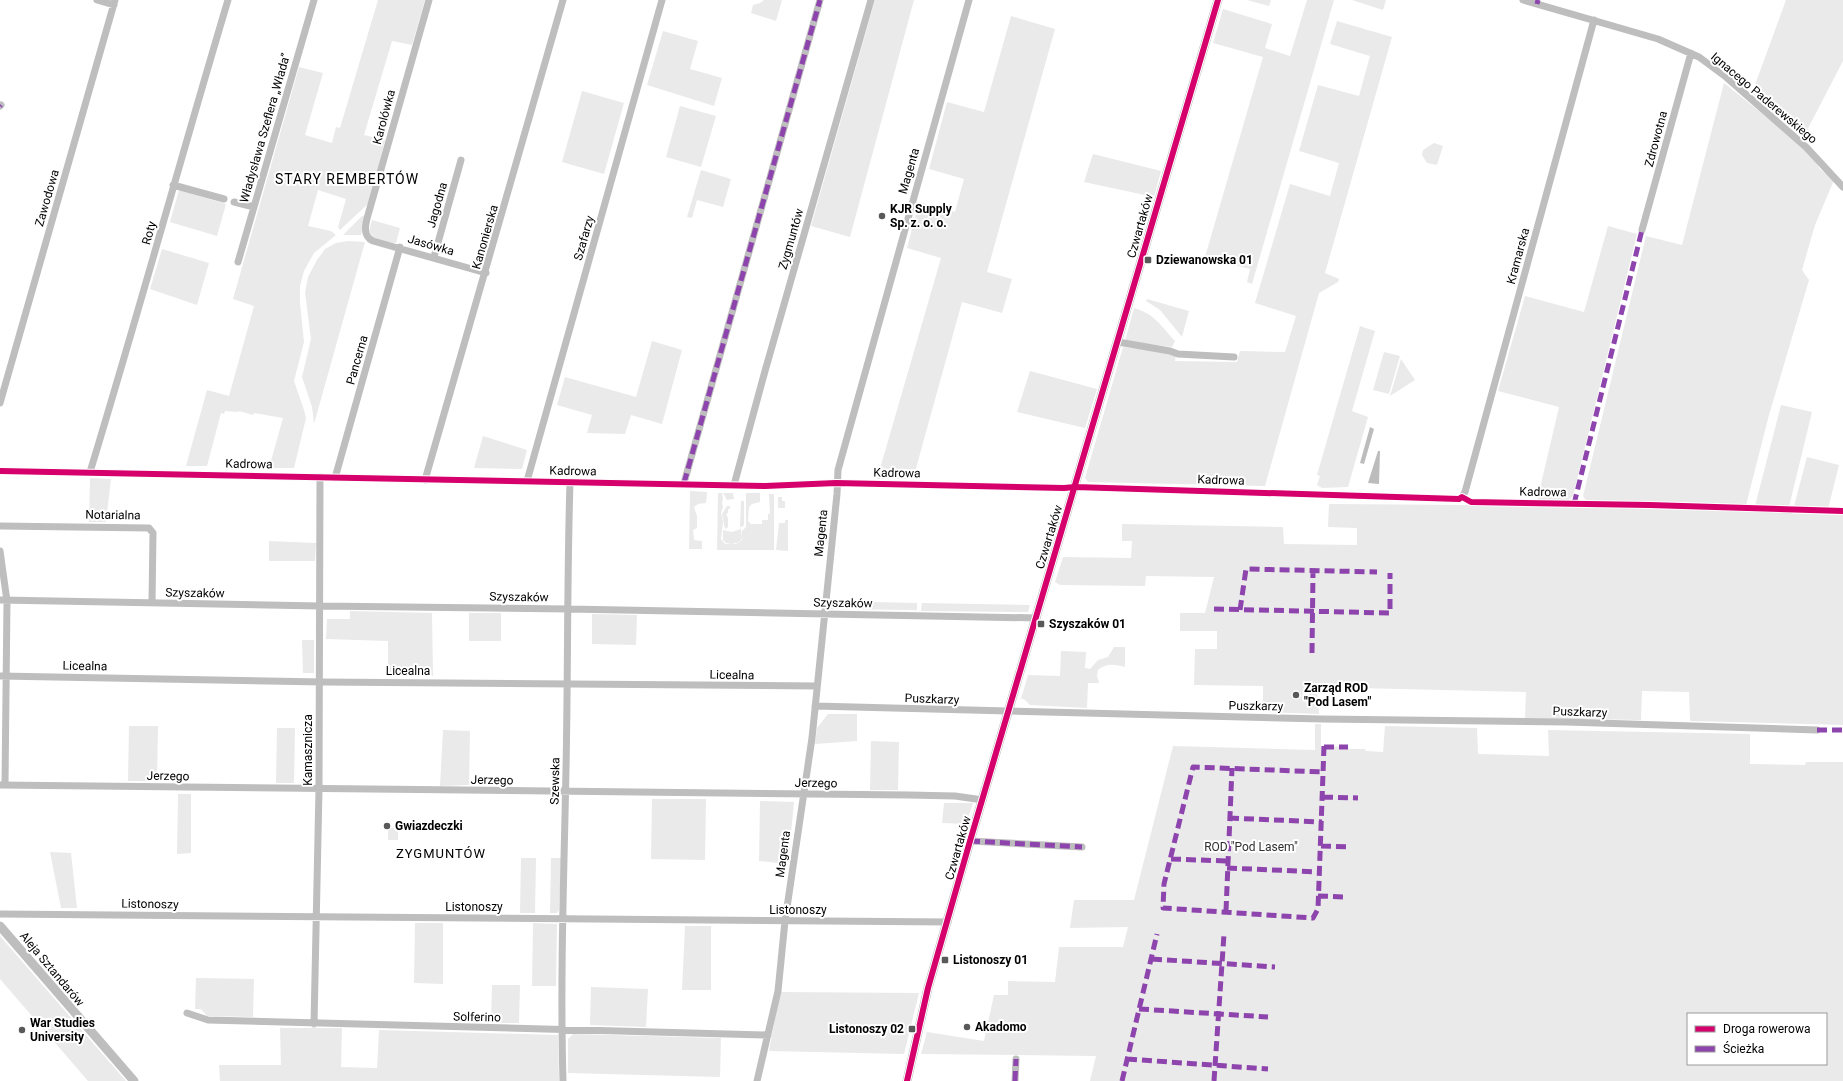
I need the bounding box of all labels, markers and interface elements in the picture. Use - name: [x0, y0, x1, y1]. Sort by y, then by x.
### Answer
- street label: Ignacego Paderewskiego: [1708, 50, 1820, 147]
- street label: Władysława Szeflera „Włada”: [237, 52, 293, 204]
- street label: Karolówka: [370, 88, 398, 146]
- street label: Zdrowotna: [1642, 109, 1670, 169]
- street label: Magenta: [896, 146, 922, 196]
- street label: Zawodowa: [32, 168, 62, 228]
- district label: STARY REMBERTÓW: [275, 170, 419, 187]
- street label: Jagodna: [424, 181, 450, 229]
- street label: Czwartaków: [1124, 192, 1156, 260]
- place label: KJR Supply Sp. z. o. o.: [890, 202, 953, 230]
- street label: Kanonierska: [469, 203, 501, 271]
- street label: Zygmuntów: [776, 207, 806, 271]
- marker: KJR Supply Sp. z. o. o.: [877, 211, 887, 221]
- street label: Szafarzy: [571, 214, 597, 262]
- street label: Roty: [139, 219, 159, 246]
- street label: Kramarska: [1504, 226, 1532, 286]
- street label: Jasówka: [406, 232, 456, 258]
- place label: Dziewanowska 01: [1156, 253, 1253, 267]
- marker: Dziewanowska 01: [1143, 255, 1153, 265]
- street label: Pancerna: [343, 334, 371, 386]
- street label: Kadrowa: [225, 457, 273, 471]
- street label: Kadrowa: [549, 464, 597, 478]
- street label: Kadrowa: [873, 466, 921, 480]
- street label: Kadrowa: [1197, 472, 1245, 488]
- street label: Kadrowa: [1519, 485, 1567, 499]
- street label: Czwartaków: [1033, 503, 1065, 571]
- street label: Notarialna: [85, 508, 141, 522]
- street label: Magenta: [812, 509, 830, 557]
- street label: Szyszaków: [165, 585, 225, 601]
- street label: Szyszaków: [489, 589, 549, 605]
- street label: Szyszaków: [813, 595, 873, 611]
- place label: Szyszaków 01: [1049, 617, 1126, 631]
- marker: Szyszaków 01: [1036, 619, 1046, 629]
- street label: Licealna: [63, 659, 107, 673]
- street label: Licealna: [386, 664, 430, 678]
- street label: Licealna: [710, 668, 754, 682]
- place label: Zarząd ROD "Pod Lasem": [1304, 681, 1371, 709]
- marker: Zarząd ROD "Pod Lasem": [1291, 690, 1301, 700]
- street label: Puszkarzy: [904, 691, 960, 707]
- street label: Puszkarzy: [1229, 699, 1284, 713]
- street label: Puszkarzy: [1552, 704, 1608, 720]
- street label: Kamasznicza: [301, 714, 315, 786]
- street label: Szewska: [548, 757, 562, 805]
- street label: Jerzego: [146, 769, 190, 783]
- street label: Jerzego: [470, 773, 514, 787]
- street label: Jerzego: [794, 776, 838, 790]
- street label: Czwartaków: [942, 814, 974, 882]
- place label: Gwiazdeczki: [395, 819, 463, 833]
- marker: Gwiazdeczki: [382, 821, 392, 831]
- street label: Magenta: [773, 830, 793, 878]
- park label: ROD "Pod Lasem": [1204, 840, 1298, 854]
- district label: ZYGMUNTÓW: [396, 846, 486, 861]
- street label: Listonoszy: [121, 896, 179, 912]
- street label: Listonoszy: [445, 900, 503, 914]
- street label: Listonoszy: [769, 903, 827, 917]
- street label: Aleja Sztandarów: [17, 929, 87, 1009]
- place label: Listonoszy 01: [953, 953, 1028, 967]
- marker: Listonoszy 01: [940, 955, 950, 965]
- street label: Solferino: [453, 1010, 501, 1024]
- legend: [1687, 1013, 1827, 1065]
- place label: War Studies University: [30, 1016, 95, 1044]
- place label: Akadomo: [975, 1020, 1027, 1034]
- place label: Listonoszy 02: [829, 1022, 904, 1036]
- marker: Akadomo: [962, 1022, 972, 1032]
- text: Droga rowerowa: [1723, 1022, 1810, 1036]
- marker: Listonoszy 02: [907, 1024, 917, 1034]
- marker: War Studies University: [17, 1025, 27, 1035]
- text: Ścieżka: [1723, 1041, 1764, 1056]

